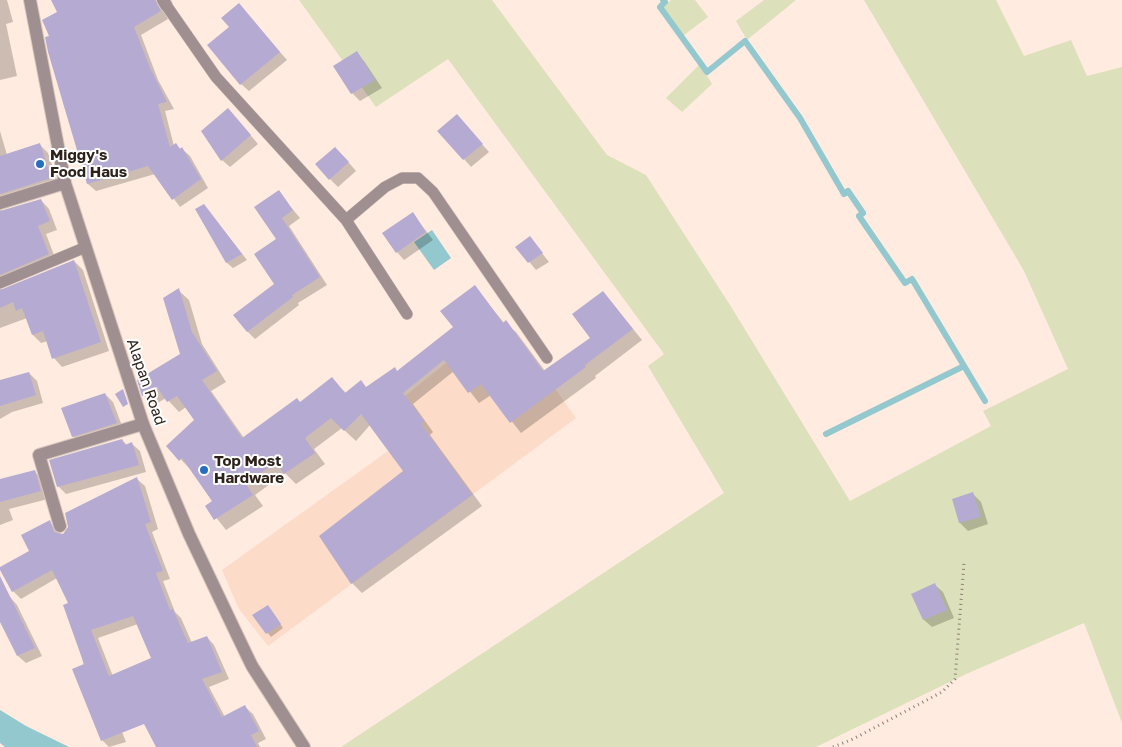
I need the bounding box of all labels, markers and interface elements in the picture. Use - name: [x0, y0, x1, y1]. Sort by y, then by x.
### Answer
- place label: Miggy's Food Haus: [50, 146, 127, 181]
- marker: Miggy's Food Haus: [34, 158, 46, 170]
- street label: Alapan Road: [123, 336, 169, 428]
- place label: Top Most Hardware: [214, 452, 284, 487]
- marker: Top Most Hardware: [198, 464, 210, 476]

